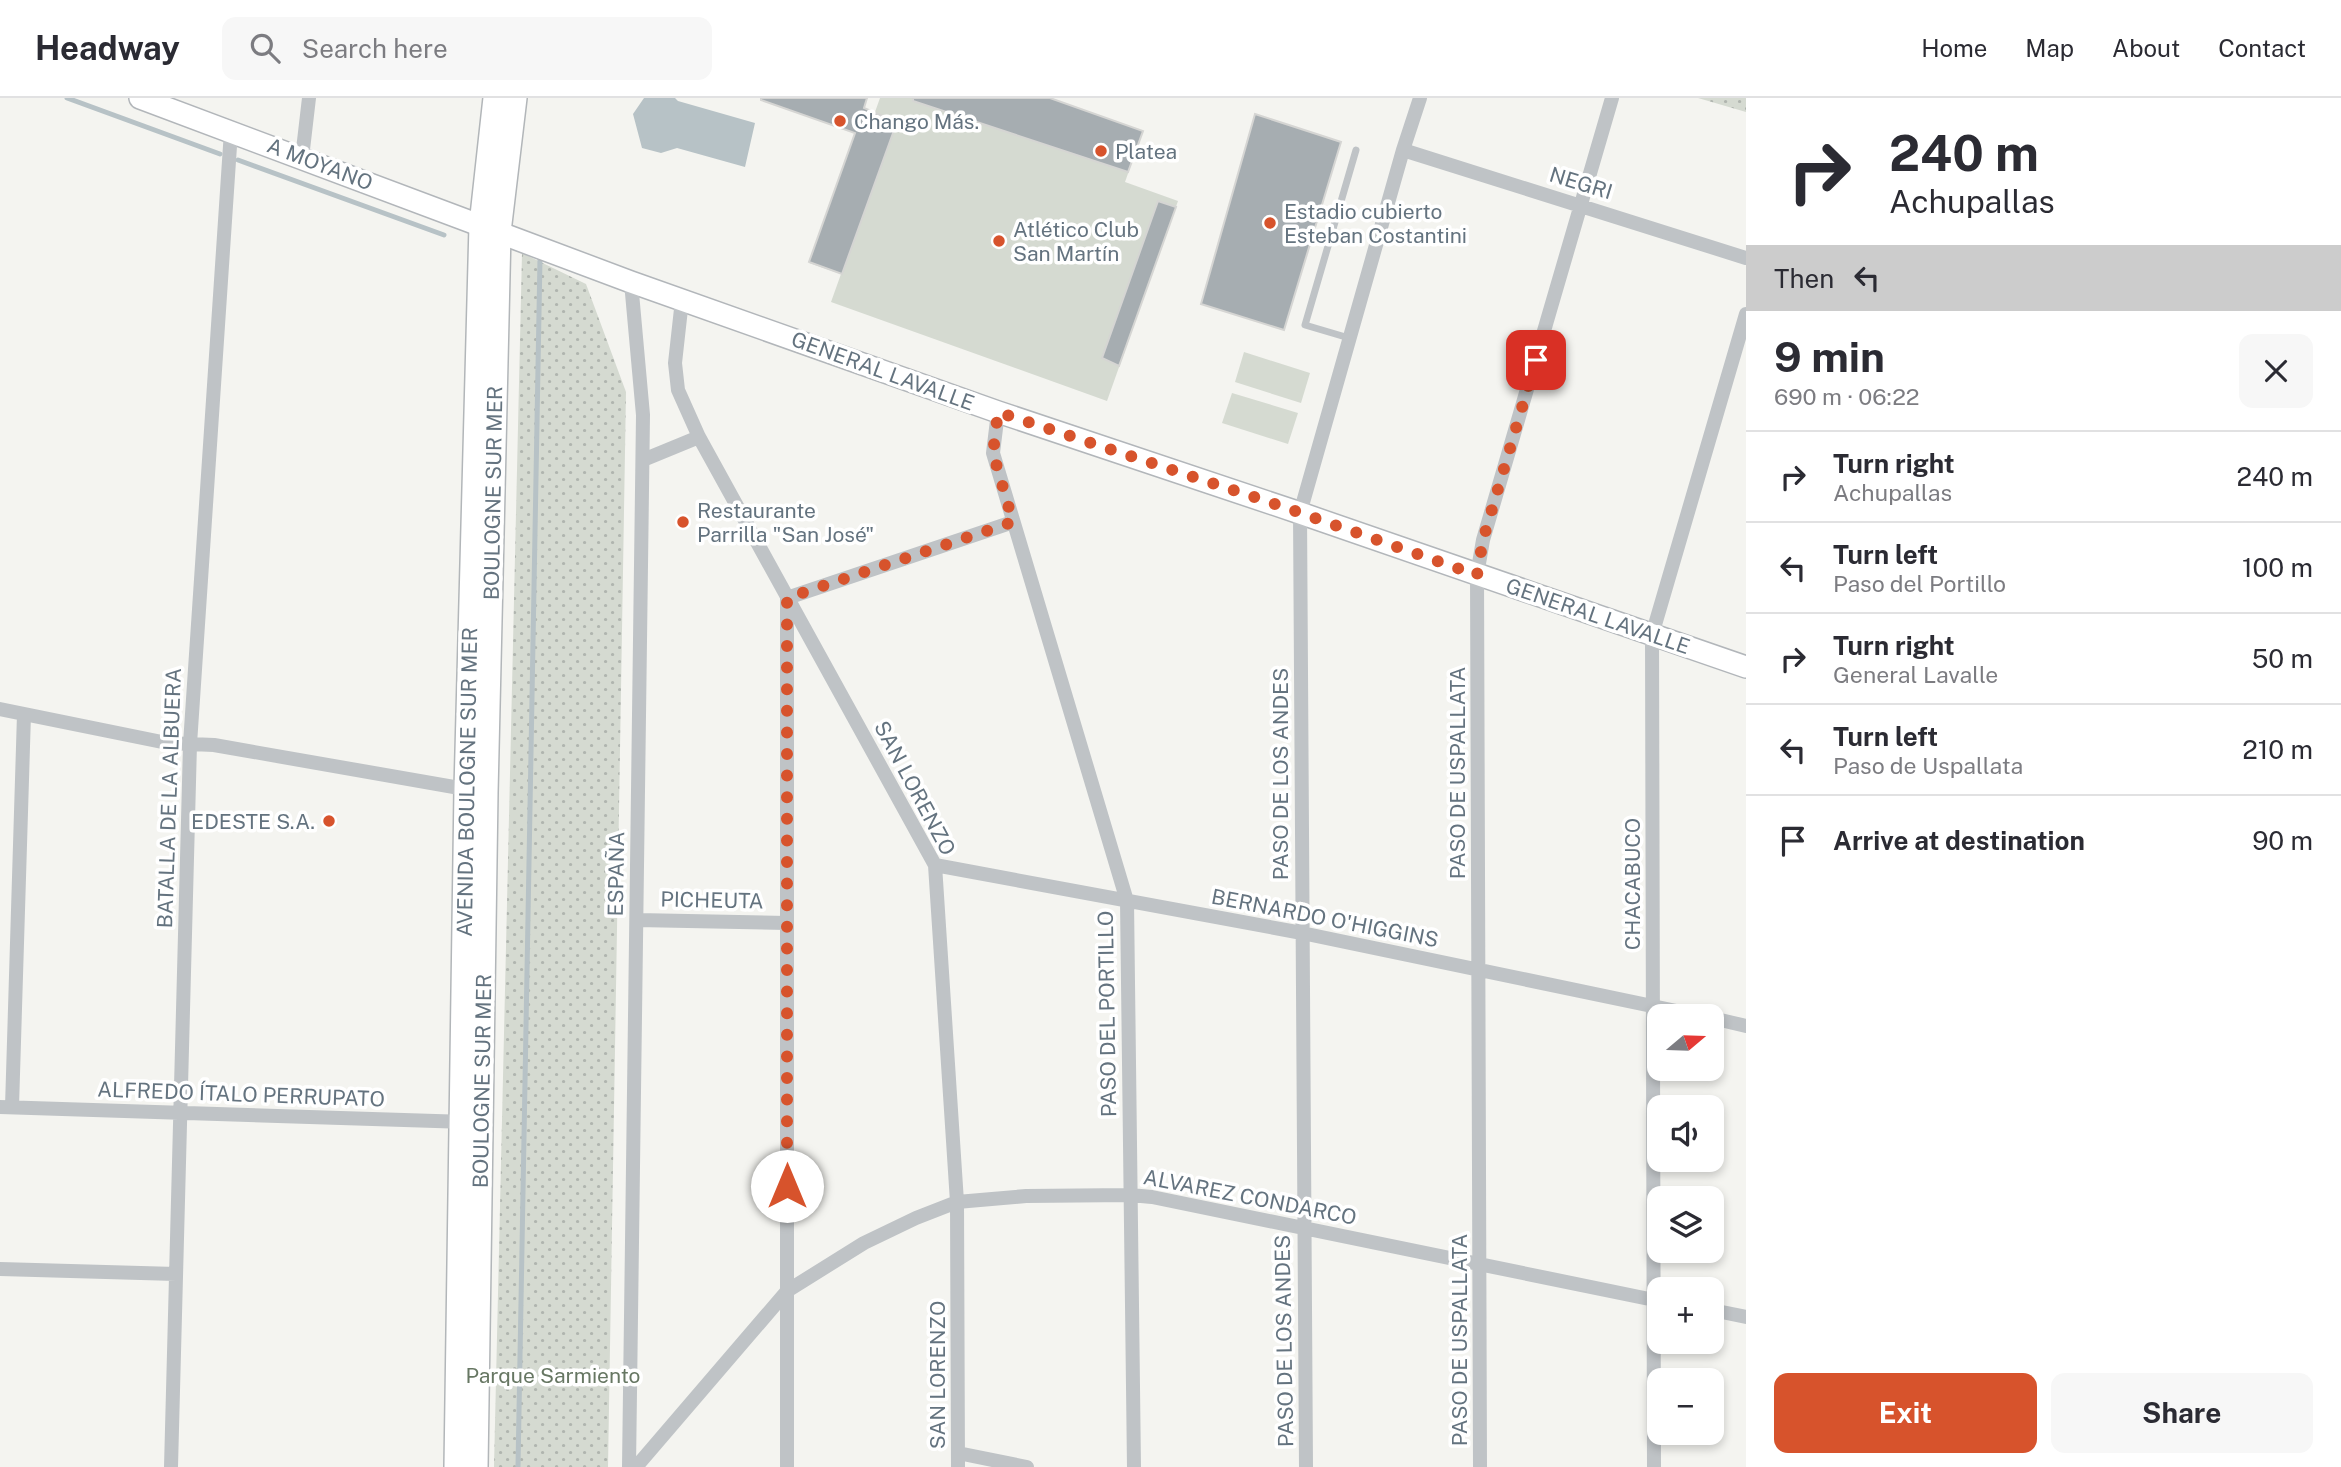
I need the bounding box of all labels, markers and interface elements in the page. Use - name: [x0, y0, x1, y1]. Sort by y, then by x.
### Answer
- search box: [222, 17, 712, 80]
- text: Headway: [35, 29, 180, 67]
- icon: search: [246, 29, 284, 67]
- text: Search here: [302, 33, 448, 64]
- text: Home: [1921, 34, 1987, 62]
- text: Map: [2025, 34, 2074, 62]
- text: About: [2112, 34, 2180, 62]
- text: Contact: [2218, 34, 2306, 62]
- place label: Chango Más.: [854, 109, 979, 134]
- marker: Chango Más.: [832, 113, 848, 129]
- text: 240 m: [1889, 124, 2039, 182]
- icon: right: [1774, 126, 1865, 217]
- street label: A MOYANO: [264, 132, 376, 196]
- place label: Platea: [1115, 139, 1177, 164]
- marker: Platea: [1093, 143, 1109, 159]
- street label: NEGRI: [1547, 162, 1615, 204]
- text: Achupallas: [1889, 183, 2055, 220]
- place label: Estadio cubierto Esteban Costantini: [1284, 199, 1467, 248]
- marker: Estadio cubierto Esteban Costantini: [1262, 215, 1278, 231]
- place label: Atlético Club San Martín: [1013, 217, 1139, 266]
- marker: Atlético Club San Martín: [991, 233, 1007, 249]
- icon: left: [1848, 259, 1886, 297]
- text: Then: [1774, 263, 1834, 294]
- street label: GENERAL LAVALLE: [788, 326, 978, 416]
- pin: [1506, 330, 1566, 390]
- text: 9 min: [1774, 332, 1885, 381]
- button: close: [2239, 334, 2313, 408]
- icon: arrive: [1517, 341, 1555, 379]
- text: 690 m · 06:22: [1774, 383, 1920, 410]
- street label: BOULOGNE SUR MER: [479, 386, 507, 600]
- text: Turn right: [1833, 448, 1955, 479]
- icon: right: [1774, 458, 1812, 496]
- text: 240 m: [2236, 461, 2313, 492]
- text: Achupallas: [1833, 479, 1952, 506]
- place label: Restaurante Parrilla "San José": [697, 498, 874, 547]
- marker: Restaurante Parrilla "San José": [675, 514, 691, 530]
- text: Turn left: [1833, 539, 1938, 570]
- icon: left: [1774, 549, 1812, 587]
- text: 100 m: [2242, 552, 2313, 583]
- text: Paso del Portillo: [1833, 570, 2006, 597]
- street label: GENERAL LAVALLE: [1503, 573, 1693, 659]
- street label: AVENIDA BOULOGNE SUR MER: [452, 627, 482, 937]
- text: Turn right: [1833, 630, 1955, 661]
- icon: right: [1774, 640, 1812, 678]
- text: 50 m: [2252, 643, 2313, 674]
- text: General Lavalle: [1833, 661, 1998, 688]
- street label: BATALLA DE LA ALBUERA: [152, 667, 186, 929]
- street label: PASO DE USPALLATA: [1445, 667, 1470, 879]
- street label: PASO DE LOS ANDES: [1268, 668, 1293, 880]
- street label: SAN LORENZO: [869, 716, 961, 860]
- text: Turn left: [1833, 721, 1938, 752]
- icon: left: [1774, 731, 1812, 769]
- text: 210 m: [2242, 734, 2313, 765]
- text: Paso de Uspallata: [1833, 752, 2023, 779]
- place label: EDESTE S.A.: [191, 809, 315, 834]
- marker: EDESTE S.A.: [321, 813, 337, 829]
- street label: CHACABUCO: [1620, 818, 1645, 950]
- icon: arrive: [1774, 822, 1812, 860]
- text: Arrive at destination: [1833, 825, 2085, 856]
- text: 90 m: [2252, 825, 2313, 856]
- street label: ESPAÑA: [603, 831, 629, 917]
- street label: BERNARDO O'HIGGINS: [1209, 884, 1441, 952]
- street label: PICHEUTA: [660, 887, 764, 913]
- street label: PASO DEL PORTILLO: [1093, 911, 1121, 1117]
- street label: BOULOGNE SUR MER: [468, 974, 496, 1188]
- north arrow: [1647, 1004, 1724, 1082]
- map controls: [1647, 1004, 1724, 1445]
- street label: ALFREDO ÍTALO PERRUPATO: [97, 1076, 385, 1112]
- button: sound: [1647, 1095, 1724, 1172]
- position arrow: [750, 1149, 824, 1223]
- street label: ALVAREZ CONDARCO: [1141, 1164, 1359, 1230]
- button: layers: [1647, 1186, 1724, 1263]
- street label: PASO DE USPALLATA: [1447, 1234, 1472, 1446]
- street label: PASO DE LOS ANDES: [1270, 1235, 1298, 1447]
- button: +: [1647, 1277, 1724, 1354]
- street label: SAN LORENZO: [925, 1301, 950, 1449]
- park label: Parque Sarmiento: [466, 1363, 640, 1388]
- button: −: [1647, 1368, 1724, 1445]
- button: Exit: [1774, 1373, 2037, 1453]
- button: Share: [2051, 1373, 2313, 1453]

